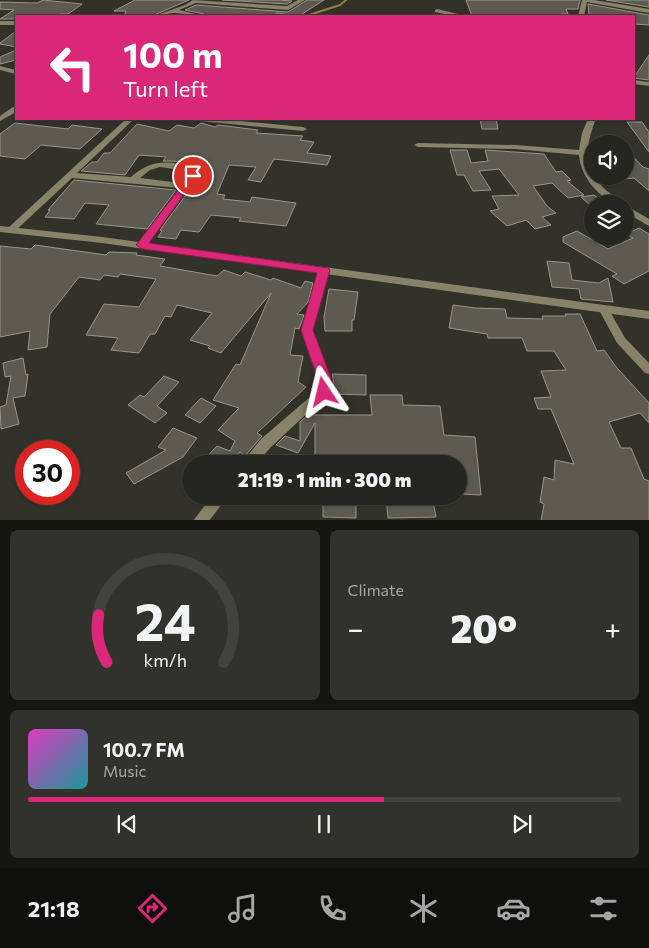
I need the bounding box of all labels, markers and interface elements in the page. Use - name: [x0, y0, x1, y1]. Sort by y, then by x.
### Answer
- text: 100 m: [123, 32, 223, 75]
- icon: left: [40, 35, 105, 100]
- text: Turn left: [123, 75, 208, 102]
- map controls: [584, 135, 634, 245]
- button: sound: [584, 135, 634, 185]
- pin: [172, 155, 214, 197]
- icon: arrive: [179, 162, 207, 190]
- button: layers: [584, 195, 634, 245]
- position arrow: [297, 365, 349, 417]
- speed limit sign: 30: [15, 440, 80, 505]
- text: 21:19 · 1 min · 300 m: [238, 468, 411, 491]
- text: Climate: [348, 580, 404, 599]
- text: 24: [134, 588, 195, 652]
- text: 20°: [451, 604, 517, 651]
- text: −: [348, 611, 363, 645]
- text: +: [605, 611, 621, 645]
- text: km/h: [143, 649, 186, 671]
- text: 100.7 FM: [103, 738, 185, 761]
- text: Music: [103, 761, 147, 780]
- icon: previous: [113, 810, 141, 838]
- icon: pause: [310, 810, 338, 838]
- icon: next: [508, 810, 536, 838]
- icon: directions: [135, 891, 170, 926]
- icon: music: [225, 891, 260, 926]
- icon: phone: [315, 891, 350, 926]
- icon: climate: [406, 891, 441, 926]
- icon: car: [496, 891, 531, 926]
- icon: filters: [586, 891, 621, 926]
- text: 21:18: [28, 895, 80, 922]

